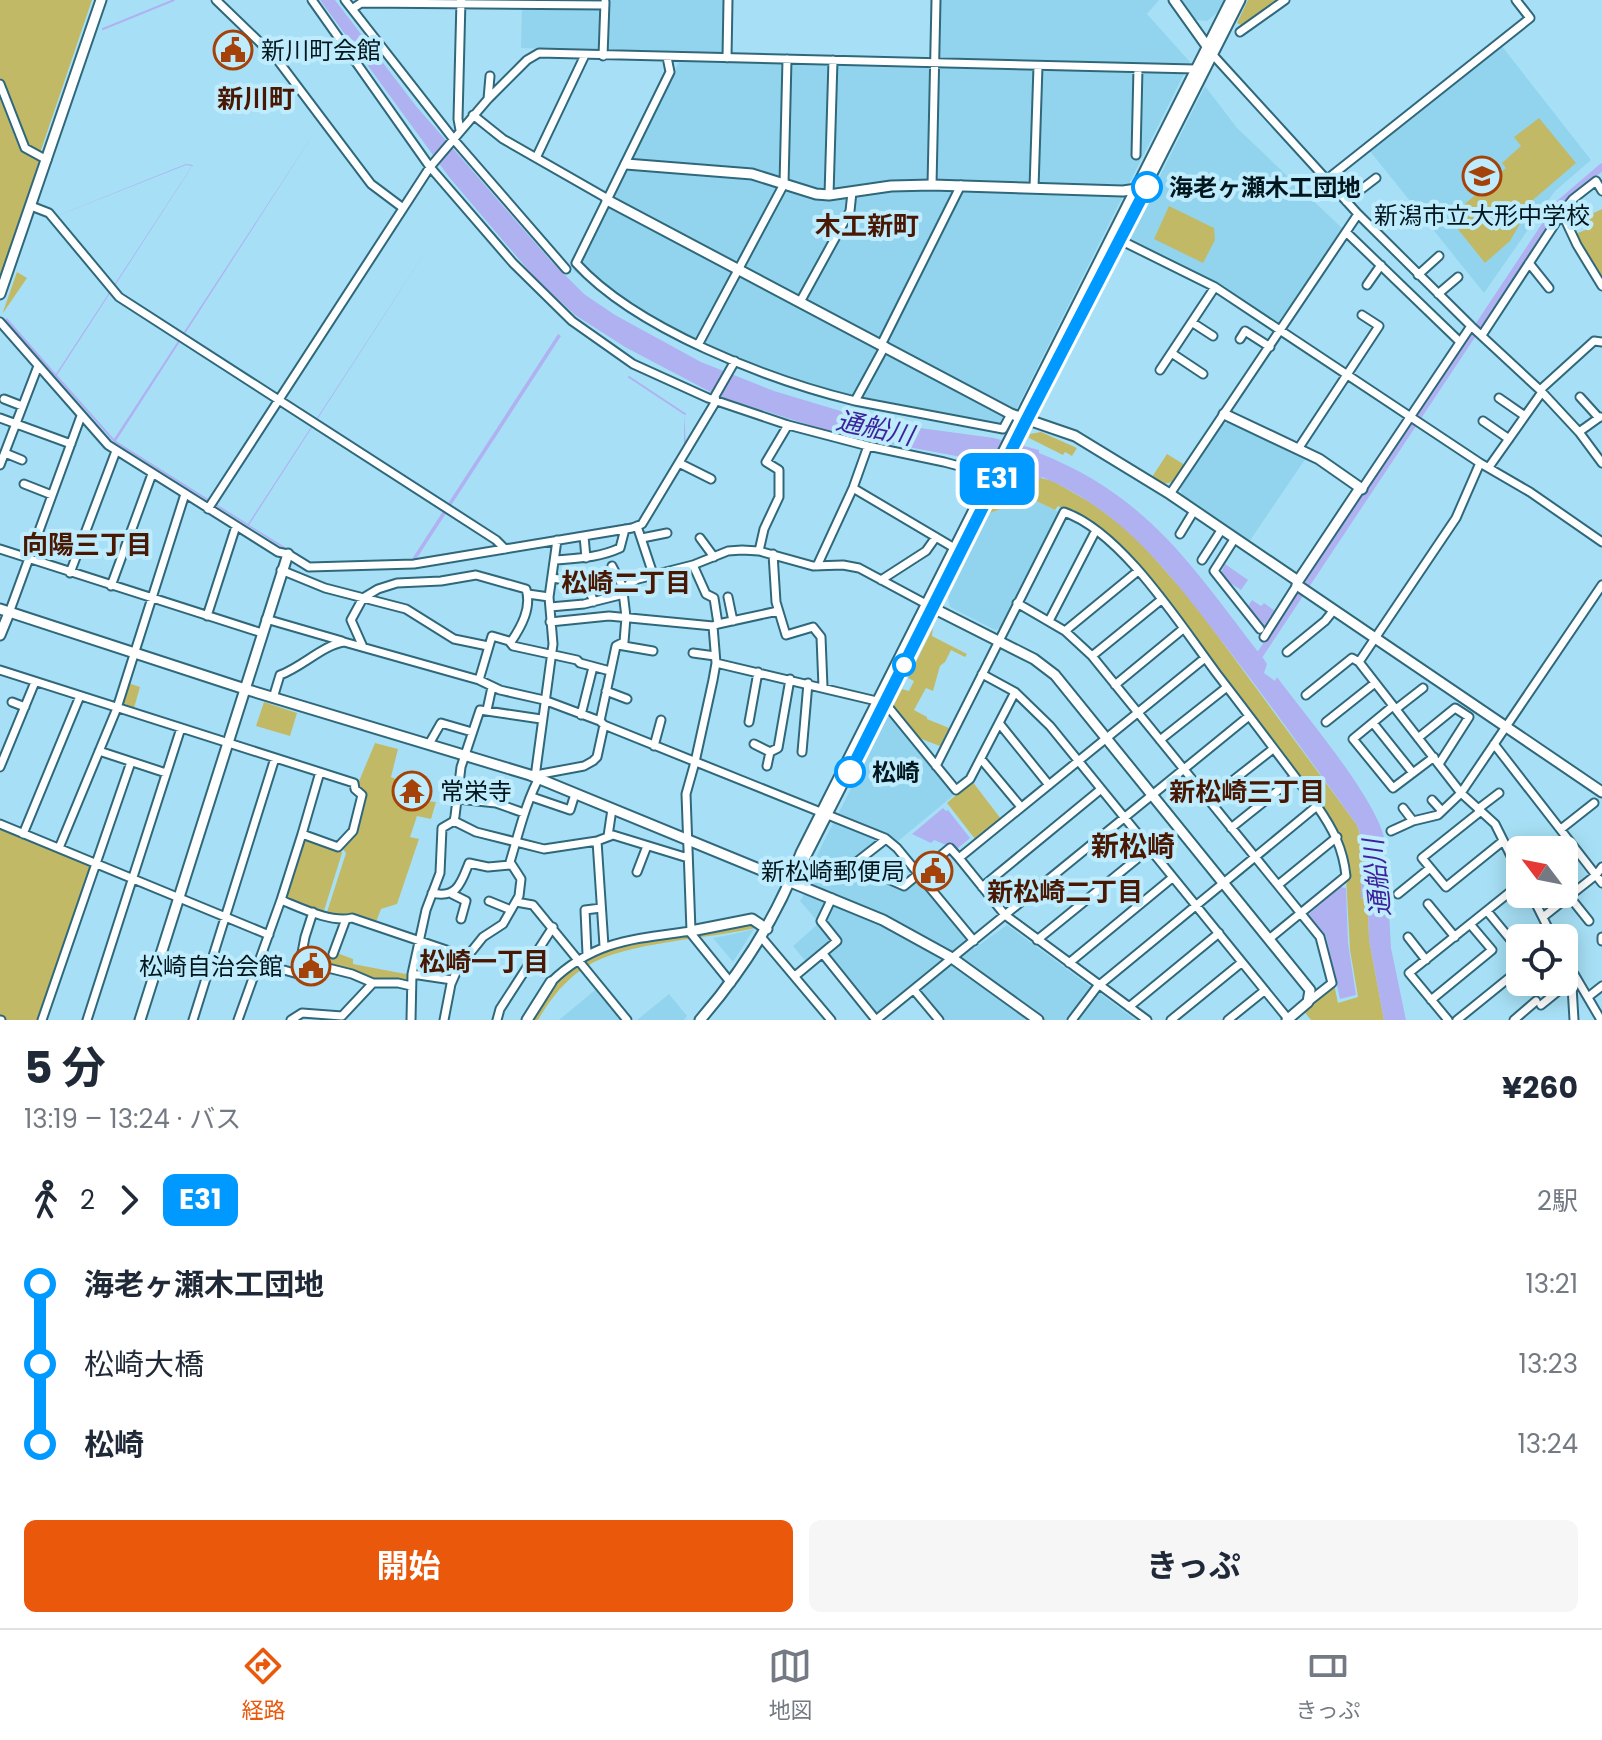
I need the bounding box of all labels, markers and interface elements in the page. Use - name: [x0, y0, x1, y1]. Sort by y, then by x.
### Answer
- public building icon: 新川町会館: [212, 29, 254, 71]
- place label: 新川町会館: [261, 34, 381, 67]
- district label: 新川町: [217, 81, 295, 117]
- school or university icon: 新潟市立大形中学校: [1461, 155, 1503, 197]
- place label: 海老ヶ瀬木工団地: [1169, 171, 1361, 204]
- marker: 海老ヶ瀬木工団地: [1132, 172, 1162, 202]
- place label: 新潟市立大形中学校: [1374, 199, 1590, 232]
- district label: 木工新町: [815, 208, 919, 244]
- water label: 通船川: [833, 402, 920, 454]
- line badge: E31: [951, 453, 1043, 505]
- text: E31: [976, 459, 1018, 498]
- district label: 向陽三丁目: [22, 527, 152, 563]
- district label: 松崎二丁目: [561, 565, 691, 601]
- unlabelled marker: [893, 654, 915, 676]
- place label: 松崎: [872, 756, 920, 789]
- marker: 松崎: [835, 757, 865, 787]
- temple icon: 常栄寺: [391, 770, 433, 812]
- district label: 新松崎三丁目: [1169, 774, 1325, 810]
- place label: 常栄寺: [440, 775, 512, 808]
- district label: 新松崎: [1091, 827, 1175, 866]
- water label: 通船川: [1355, 834, 1399, 919]
- north arrow: [1506, 836, 1578, 908]
- map controls: [1506, 836, 1578, 996]
- public building icon: 新松崎郵便局: [912, 850, 954, 892]
- place label: 新松崎郵便局: [761, 855, 905, 888]
- district label: 新松崎二丁目: [987, 874, 1143, 910]
- button: locate: [1506, 924, 1578, 996]
- district label: 松崎一丁目: [419, 944, 549, 980]
- public building icon: 松崎自治会館: [290, 945, 332, 987]
- place label: 松崎自治会館: [139, 950, 283, 983]
- text: 5 分: [24, 1037, 106, 1098]
- text: ¥260: [1502, 1066, 1578, 1109]
- text: 13:19 – 13:24 · バス: [24, 1101, 241, 1137]
- icon: walk: [24, 1178, 68, 1222]
- icon: forward: [107, 1178, 151, 1222]
- text: E31: [179, 1180, 222, 1219]
- text: 2: [80, 1182, 95, 1218]
- text: 2駅: [1537, 1183, 1578, 1219]
- text: 海老ヶ瀬木工団地: [84, 1263, 324, 1306]
- text: 13:21: [1526, 1266, 1578, 1302]
- text: 松崎大橋: [84, 1343, 204, 1386]
- text: 13:23: [1519, 1346, 1578, 1382]
- text: 松崎: [84, 1423, 144, 1466]
- text: 13:24: [1518, 1426, 1578, 1462]
- button: 開始: [24, 1520, 793, 1612]
- button: きっぷ: [809, 1520, 1578, 1612]
- tab: 経路: [241, 1644, 285, 1727]
- tab: 地図: [768, 1644, 812, 1727]
- tab: きっぷ: [1295, 1644, 1361, 1727]

